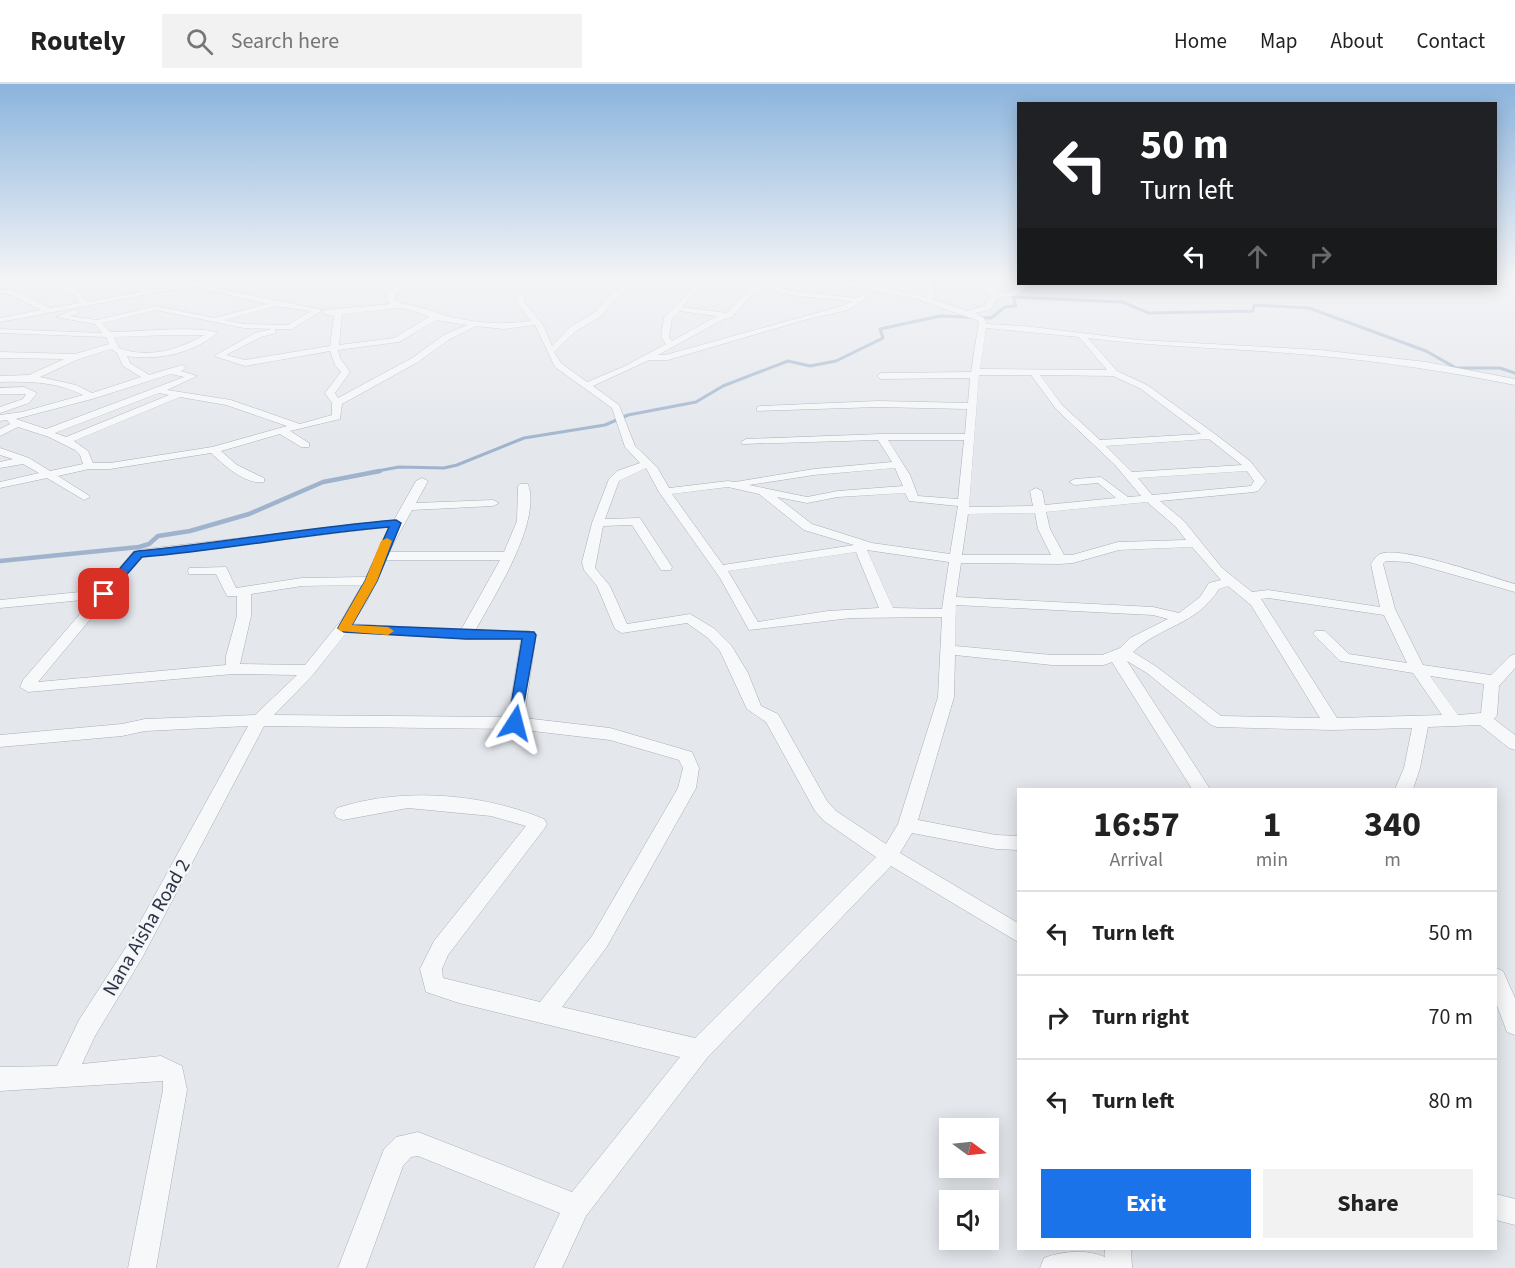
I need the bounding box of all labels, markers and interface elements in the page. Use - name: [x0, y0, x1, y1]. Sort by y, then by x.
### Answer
- search box: [162, 14, 582, 68]
- text: Routely: [30, 21, 126, 61]
- icon: search: [183, 25, 216, 58]
- text: Search here: [231, 25, 339, 57]
- text: Home: [1174, 26, 1227, 56]
- text: Map: [1260, 26, 1298, 56]
- text: About: [1331, 26, 1383, 56]
- text: Contact: [1416, 26, 1485, 56]
- text: 50 m: [1140, 115, 1229, 175]
- icon: left: [1041, 126, 1119, 204]
- text: Turn left: [1140, 171, 1234, 210]
- icon: left: [1178, 240, 1211, 273]
- icon: ahead: [1241, 240, 1274, 273]
- icon: right: [1304, 240, 1337, 273]
- pin: [78, 568, 129, 619]
- icon: arrive: [87, 577, 120, 610]
- position arrow: [483, 691, 547, 755]
- text: 16:57: [1093, 799, 1180, 850]
- text: 1: [1262, 799, 1281, 850]
- text: 340: [1364, 799, 1421, 850]
- text: Arrival: [1109, 846, 1163, 874]
- text: min: [1256, 846, 1288, 874]
- text: m: [1384, 846, 1401, 874]
- street label: Nana Aisha Road 2: [96, 854, 198, 1001]
- icon: left: [1041, 917, 1074, 950]
- text: Turn left: [1092, 917, 1174, 949]
- text: 50 m: [1428, 917, 1473, 949]
- icon: right: [1041, 1001, 1074, 1034]
- text: Turn right: [1092, 1001, 1189, 1033]
- text: 70 m: [1428, 1001, 1473, 1033]
- icon: left: [1041, 1085, 1074, 1118]
- text: Turn left: [1092, 1085, 1174, 1117]
- text: 80 m: [1428, 1085, 1473, 1117]
- north arrow: [939, 1118, 999, 1178]
- map controls: [939, 1118, 999, 1250]
- button: Exit: [1041, 1169, 1251, 1238]
- button: Share: [1263, 1169, 1473, 1238]
- button: sound: [939, 1190, 999, 1250]

